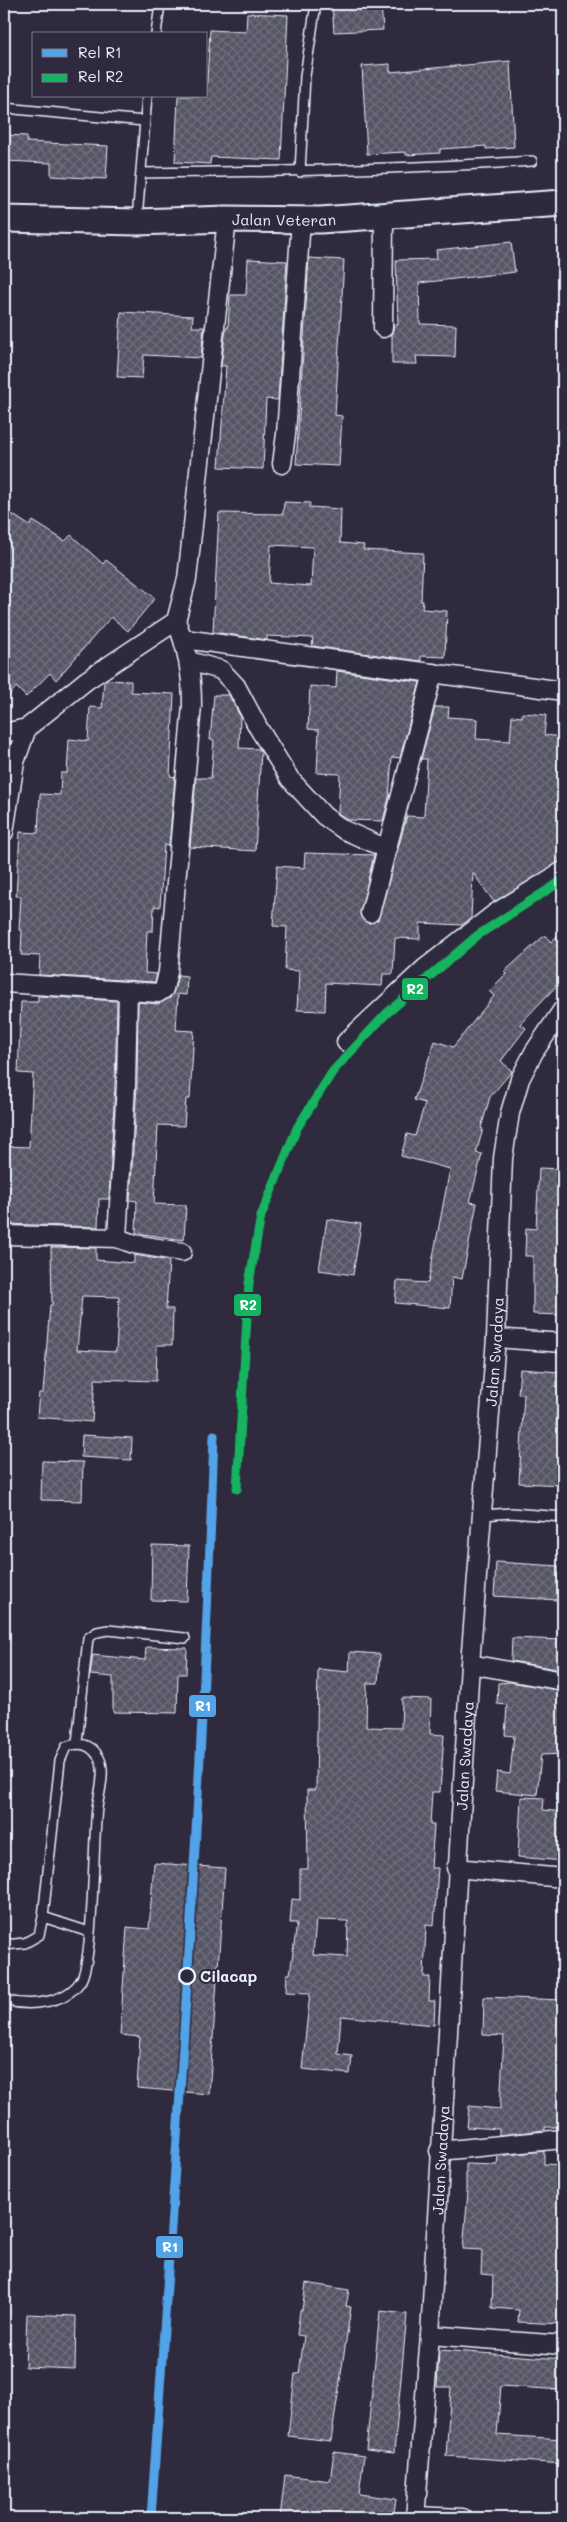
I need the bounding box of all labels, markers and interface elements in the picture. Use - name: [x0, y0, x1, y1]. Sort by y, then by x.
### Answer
- legend: [32, 32, 208, 98]
- text: Rel R1: [78, 42, 122, 62]
- text: Rel R2: [78, 66, 123, 86]
- street label: Jalan Veteran: [232, 209, 337, 230]
- line badge: R2: [401, 977, 429, 1001]
- text: R2: [406, 979, 424, 998]
- line badge: R2: [233, 1293, 262, 1317]
- text: R2: [239, 1295, 257, 1314]
- street label: Jalan Swadaya: [481, 1297, 508, 1407]
- line badge: R1: [188, 1694, 217, 1718]
- text: R1: [195, 1696, 211, 1715]
- street label: Jalan Swadaya: [451, 1700, 478, 1811]
- place label: Cilacap: [200, 1966, 257, 1986]
- marker: Cilacap: [178, 1967, 196, 1985]
- street label: Jalan Swadaya: [427, 2105, 454, 2215]
- line badge: R1: [155, 2235, 184, 2259]
- text: R1: [162, 2237, 178, 2256]

